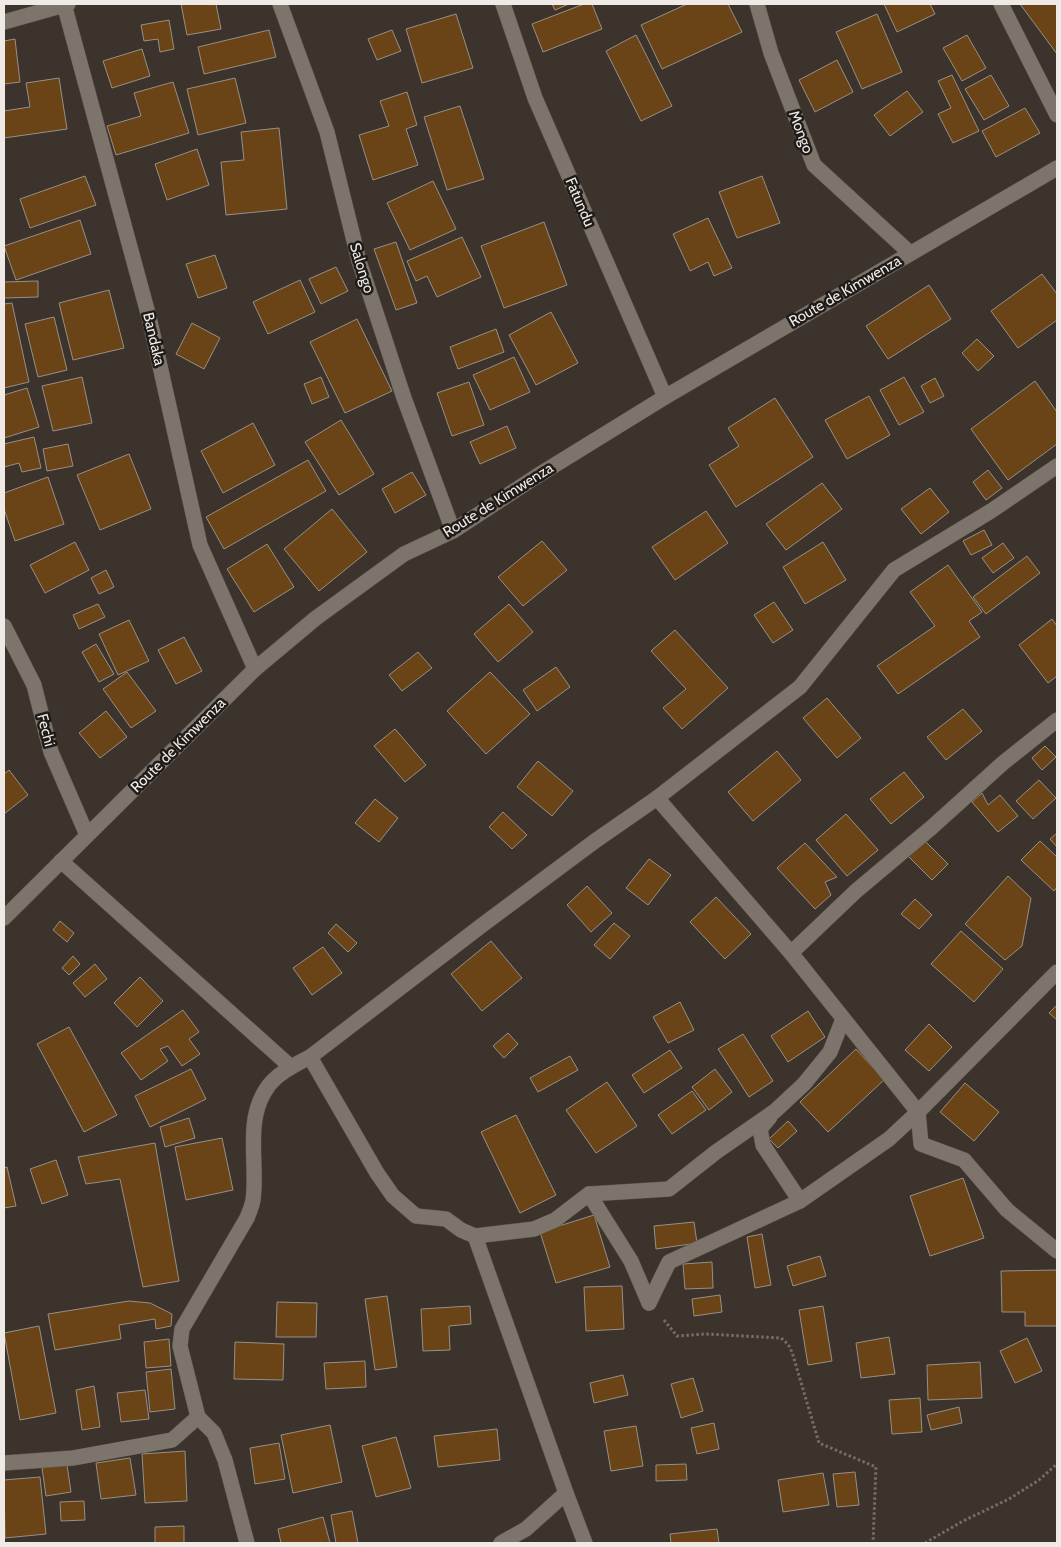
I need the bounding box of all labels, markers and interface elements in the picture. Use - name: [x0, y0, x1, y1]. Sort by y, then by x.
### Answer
- street label: Mongo: [785, 108, 817, 156]
- street label: Fatundu: [562, 175, 598, 229]
- street label: Salongo: [346, 241, 378, 295]
- street label: Route de Kimwenza: [786, 251, 905, 330]
- street label: Bandaka: [139, 311, 169, 368]
- street label: Route de Kimwenza: [440, 458, 557, 541]
- street label: Route de Kimwenza: [127, 693, 230, 796]
- street label: Fechi: [33, 712, 59, 748]

